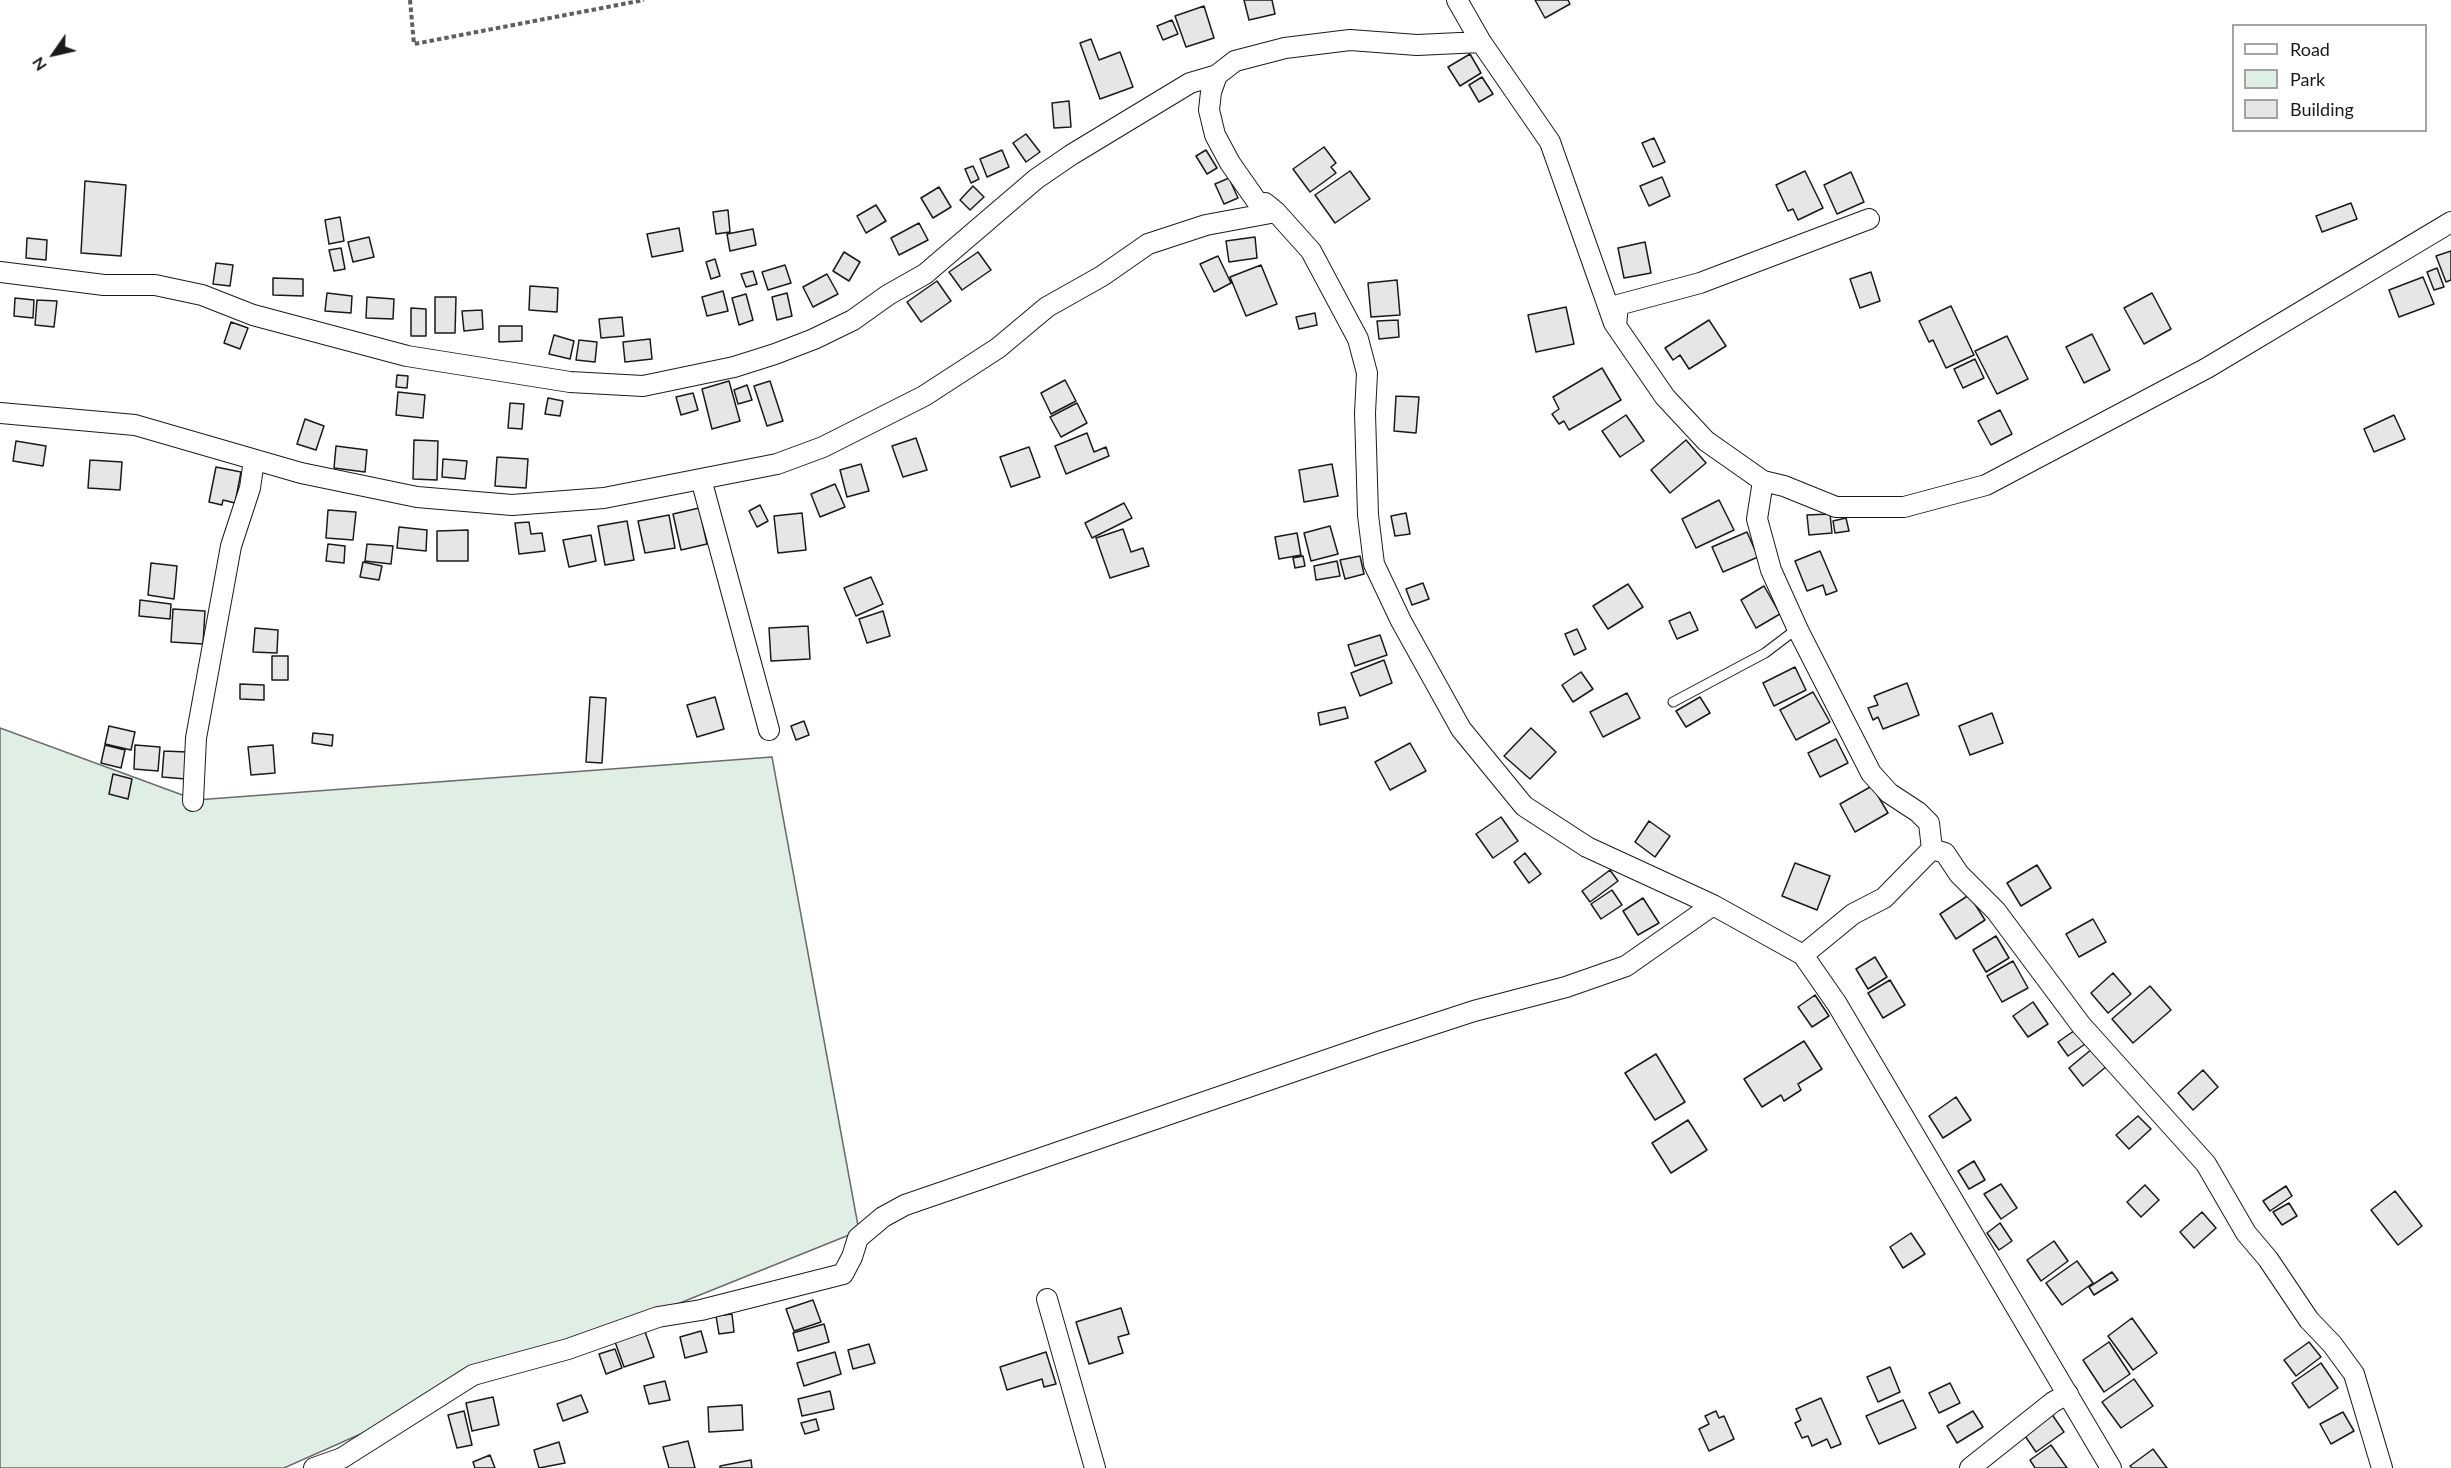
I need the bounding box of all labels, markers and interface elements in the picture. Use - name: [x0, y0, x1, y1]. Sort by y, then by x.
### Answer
- north arrow: [24, 24, 84, 84]
- legend: [2232, 24, 2427, 132]
- text: Road: [2290, 38, 2330, 60]
- text: N: [27, 54, 50, 75]
- text: Park: [2290, 68, 2325, 90]
- text: Building: [2290, 98, 2354, 120]

